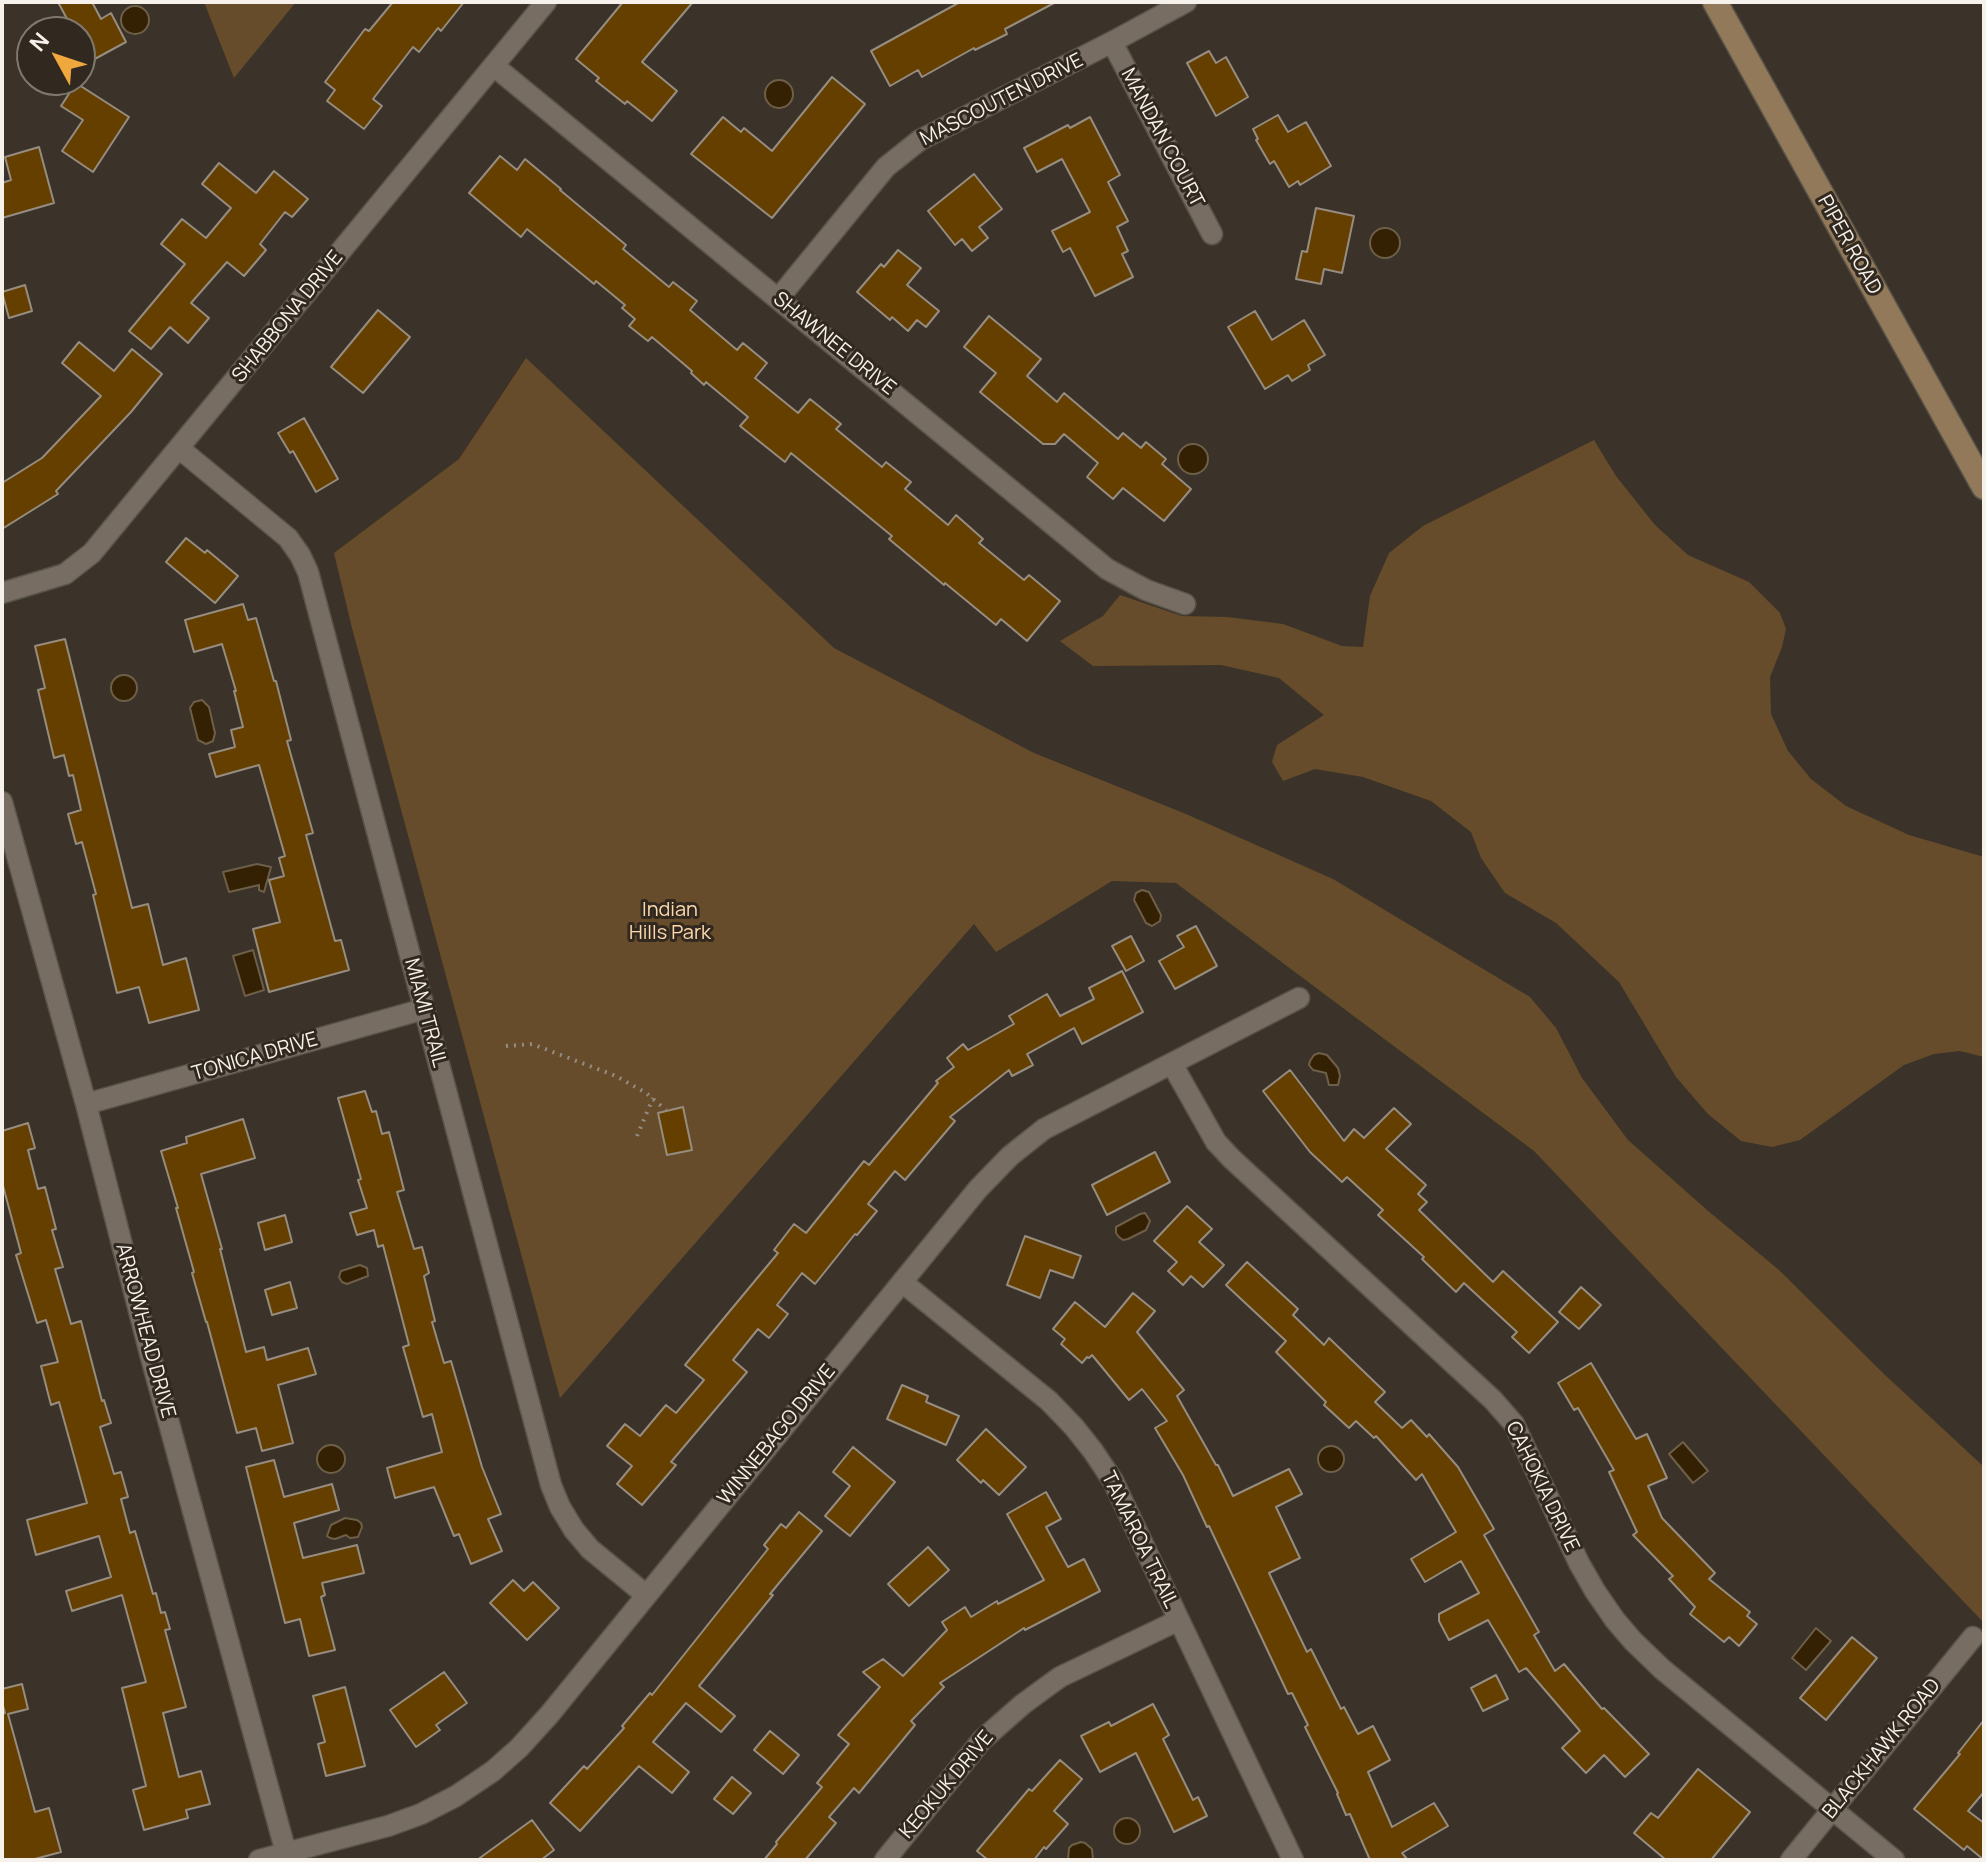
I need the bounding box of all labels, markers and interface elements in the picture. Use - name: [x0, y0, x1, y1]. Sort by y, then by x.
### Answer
- north arrow: [16, 16, 96, 96]
- text: N: [23, 26, 56, 58]
- street label: MASCOUTEN DRIVE: [917, 49, 1087, 151]
- street label: MANDAN COURT: [1115, 64, 1209, 212]
- street label: PIPER ROAD: [1812, 191, 1886, 299]
- street label: SHABBONA DRIVE: [228, 246, 348, 388]
- street label: SHAWNEE DRIVE: [768, 287, 900, 401]
- park label: Indian Hills Park: [629, 898, 711, 945]
- street label: MIAMI TRAIL: [399, 956, 451, 1070]
- street label: TONICA DRIVE: [189, 1028, 321, 1086]
- street label: ARROWHEAD DRIVE: [110, 1241, 180, 1421]
- street label: WINNEBAGO DRIVE: [713, 1360, 841, 1510]
- street label: CAHOKIA DRIVE: [1500, 1418, 1584, 1556]
- street label: TAMAROA TRAIL: [1096, 1468, 1182, 1612]
- street label: BLACKHAWK ROAD: [1818, 1674, 1946, 1824]
- street label: KEOKUK DRIVE: [895, 1726, 999, 1844]

